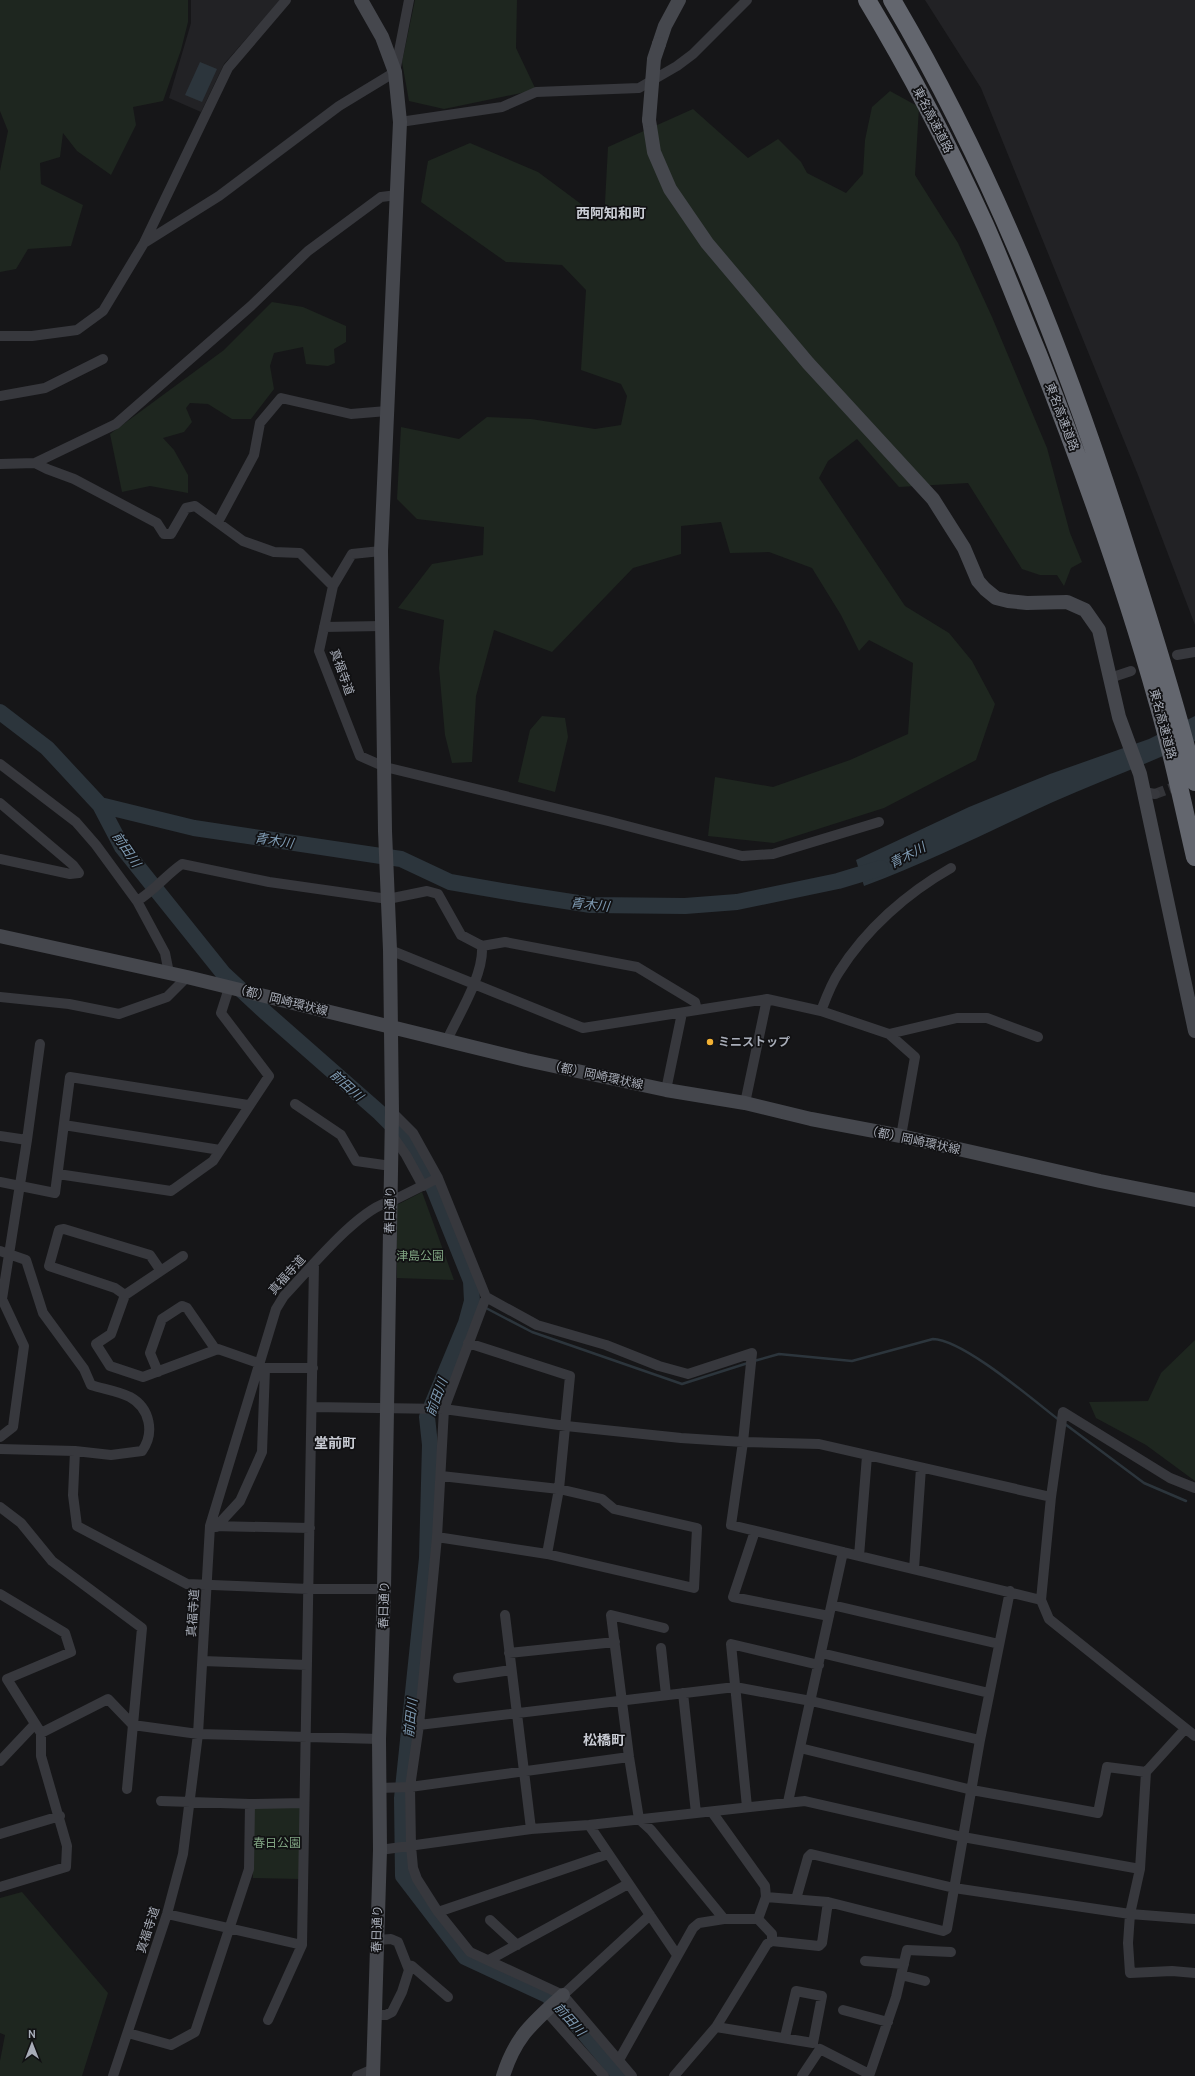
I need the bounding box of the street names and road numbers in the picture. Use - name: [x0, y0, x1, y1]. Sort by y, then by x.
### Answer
- street label: 東名高速道路: [910, 84, 956, 155]
- street label: 東名高速道路: [1043, 381, 1082, 453]
- street label: 真福寺道: [327, 647, 358, 697]
- street label: 東名高速道路: [1147, 687, 1180, 761]
- street label: （都）岡崎環状線: [233, 981, 330, 1018]
- street label: （都）岡崎環状線: [548, 1057, 645, 1092]
- street label: （都）岡崎環状線: [865, 1122, 962, 1157]
- street label: 春日通り: [382, 1186, 397, 1234]
- street label: 真福寺道: [265, 1252, 308, 1298]
- street label: 春日通り: [375, 1581, 392, 1629]
- street label: 真福寺道: [183, 1588, 202, 1637]
- street label: 真福寺道: [133, 1905, 162, 1955]
- street label: 春日通り: [368, 1905, 385, 1953]

